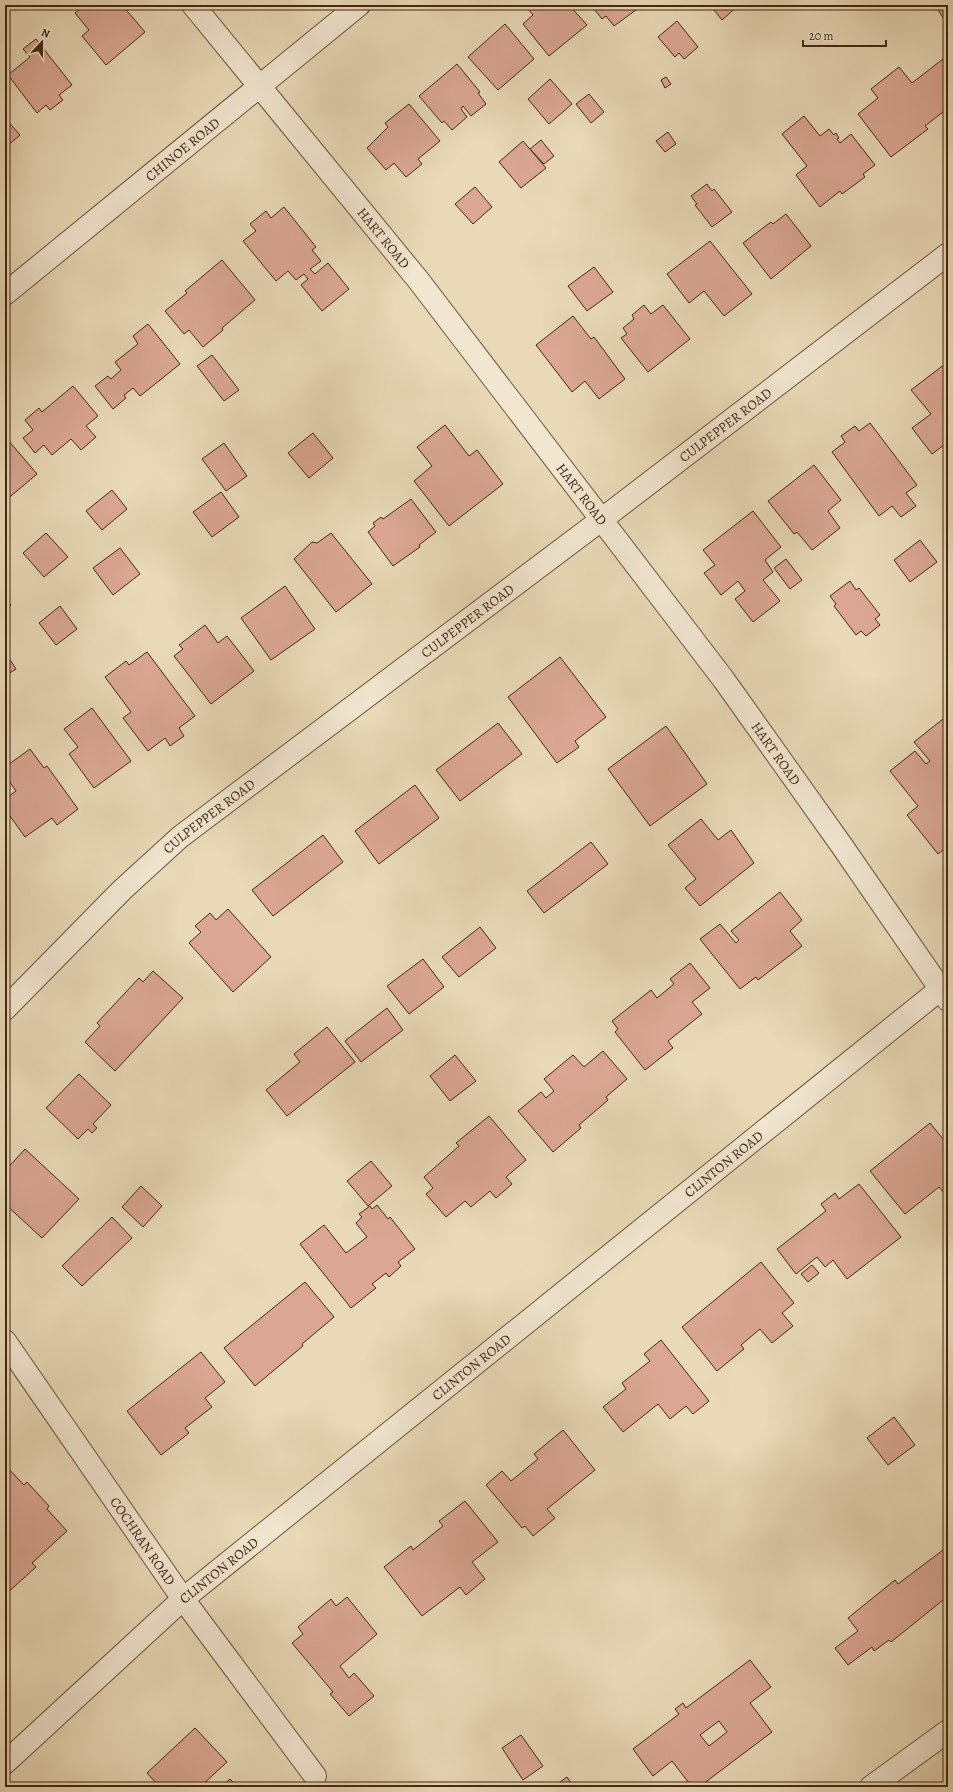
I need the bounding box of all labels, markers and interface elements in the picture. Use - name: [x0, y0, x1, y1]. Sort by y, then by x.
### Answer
- north arrow: [22, 22, 62, 62]
- scale bar: [803, 22, 886, 48]
- text: N: [39, 25, 52, 42]
- text: 20 m: [809, 28, 833, 44]
- street label: CHINOE ROAD: [141, 113, 224, 185]
- street label: HART ROAD: [353, 203, 414, 273]
- street label: CULPEPPER ROAD: [675, 383, 776, 466]
- street label: HART ROAD: [552, 459, 612, 529]
- street label: CULPEPPER ROAD: [417, 579, 518, 662]
- street label: HART ROAD: [747, 718, 805, 789]
- street label: CULPEPPER ROAD: [158, 774, 259, 858]
- street label: CLINTON ROAD: [680, 1126, 767, 1201]
- street label: CLINTON ROAD: [428, 1329, 515, 1405]
- street label: COCHRAN ROAD: [106, 1493, 180, 1589]
- street label: CLINTON ROAD: [175, 1532, 262, 1608]

